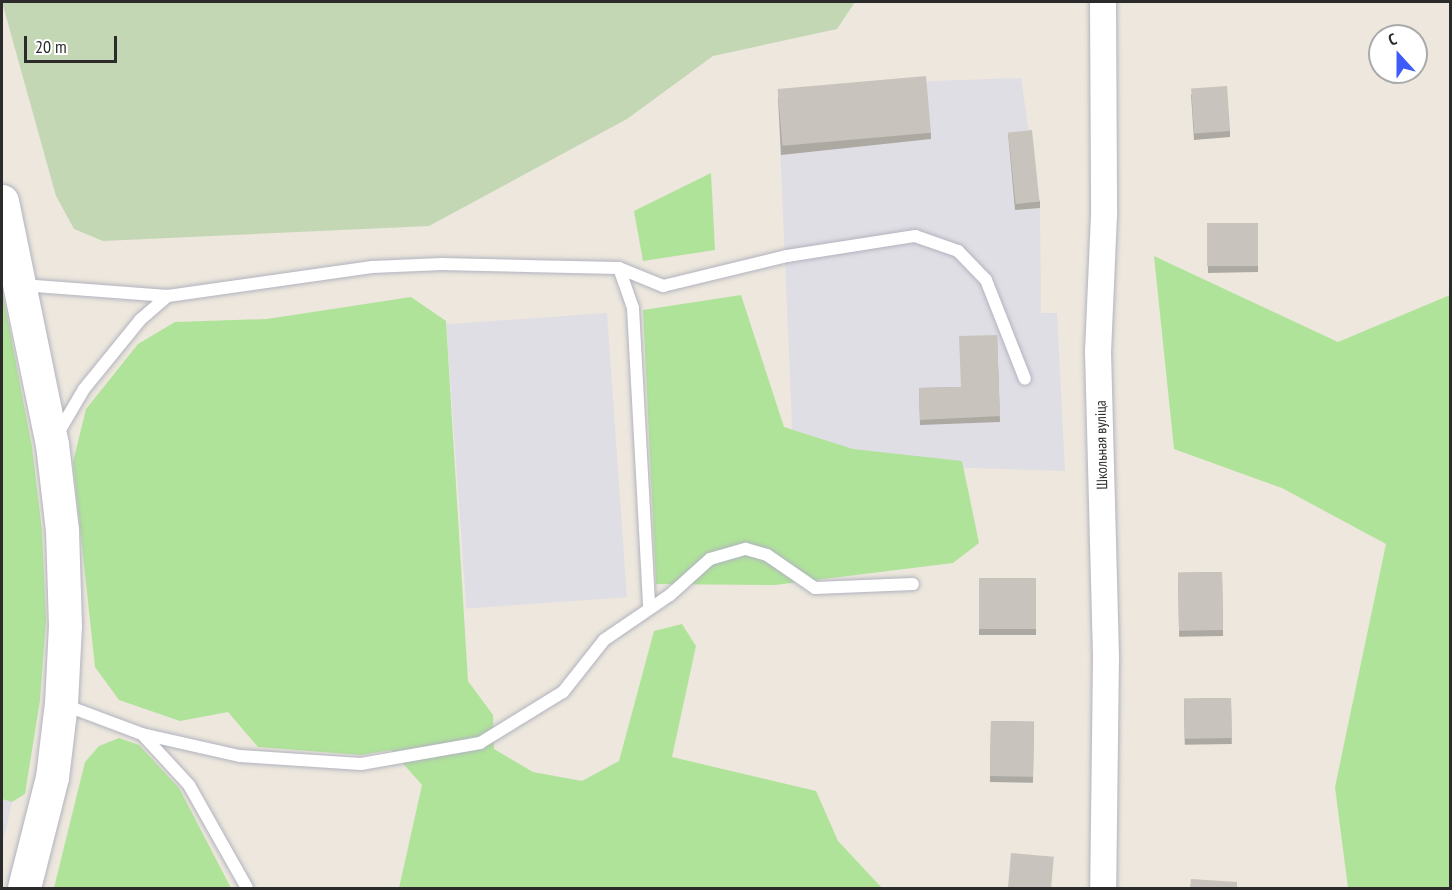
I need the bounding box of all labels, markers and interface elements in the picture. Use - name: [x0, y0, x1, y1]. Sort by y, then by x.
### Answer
- scale bar: [27, 24, 120, 62]
- north arrow: [1368, 24, 1428, 84]
- text: С: [1385, 28, 1399, 50]
- text: 20 m: [35, 35, 67, 58]
- street label: Школьная вуліца: [1091, 400, 1111, 490]

